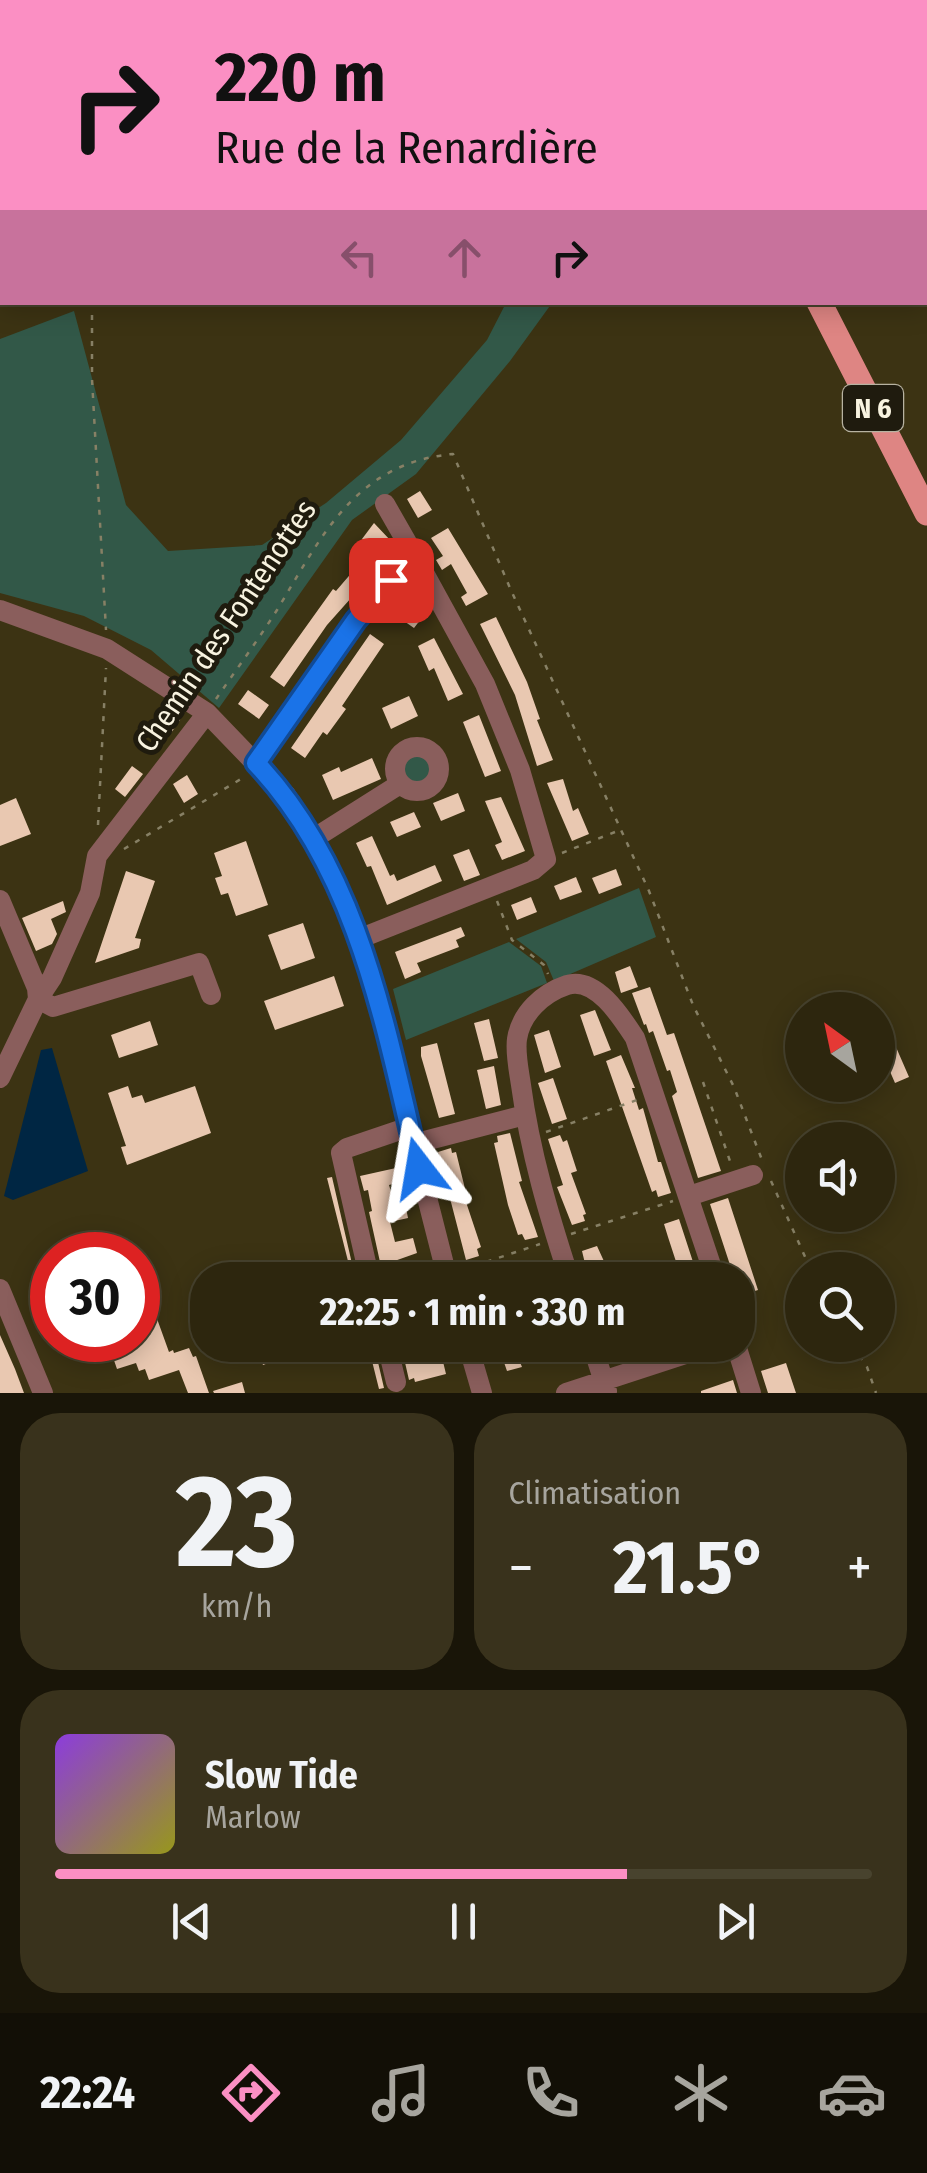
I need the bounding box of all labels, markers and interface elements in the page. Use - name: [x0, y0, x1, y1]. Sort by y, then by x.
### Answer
- text: 220 m: [215, 36, 386, 120]
- icon: right: [50, 40, 180, 170]
- text: Rue de la Renardière: [215, 121, 598, 175]
- icon: left: [332, 230, 387, 285]
- icon: ahead: [437, 230, 492, 285]
- icon: right: [542, 230, 597, 285]
- road number: N 6: [843, 385, 903, 431]
- street label: Chemin des Fontenottes: [128, 493, 324, 759]
- pin: [349, 538, 434, 623]
- icon: arrive: [364, 553, 419, 608]
- north arrow: [785, 992, 895, 1102]
- map controls: [785, 992, 895, 1362]
- position arrow: [367, 1116, 471, 1220]
- button: sound: [785, 1122, 895, 1232]
- speed limit sign: 30: [30, 1232, 160, 1362]
- button: search: [785, 1252, 895, 1362]
- text: 22:25 · 1 min · 330 m: [320, 1289, 625, 1335]
- text: 23: [176, 1444, 298, 1600]
- text: Climatisation: [509, 1474, 681, 1512]
- text: 21.5°: [613, 1523, 767, 1613]
- text: −: [509, 1535, 533, 1601]
- text: +: [847, 1535, 872, 1601]
- text: km/h: [201, 1587, 272, 1625]
- text: Slow Tide: [205, 1752, 358, 1798]
- text: Marlow: [205, 1798, 301, 1836]
- icon: previous: [164, 1894, 219, 1949]
- icon: pause: [436, 1894, 491, 1949]
- icon: next: [708, 1894, 763, 1949]
- icon: directions: [216, 2058, 286, 2128]
- icon: music: [366, 2058, 436, 2128]
- icon: phone: [516, 2058, 586, 2128]
- icon: climate: [666, 2058, 736, 2128]
- icon: car: [817, 2058, 887, 2128]
- text: 22:24: [40, 2066, 135, 2120]

